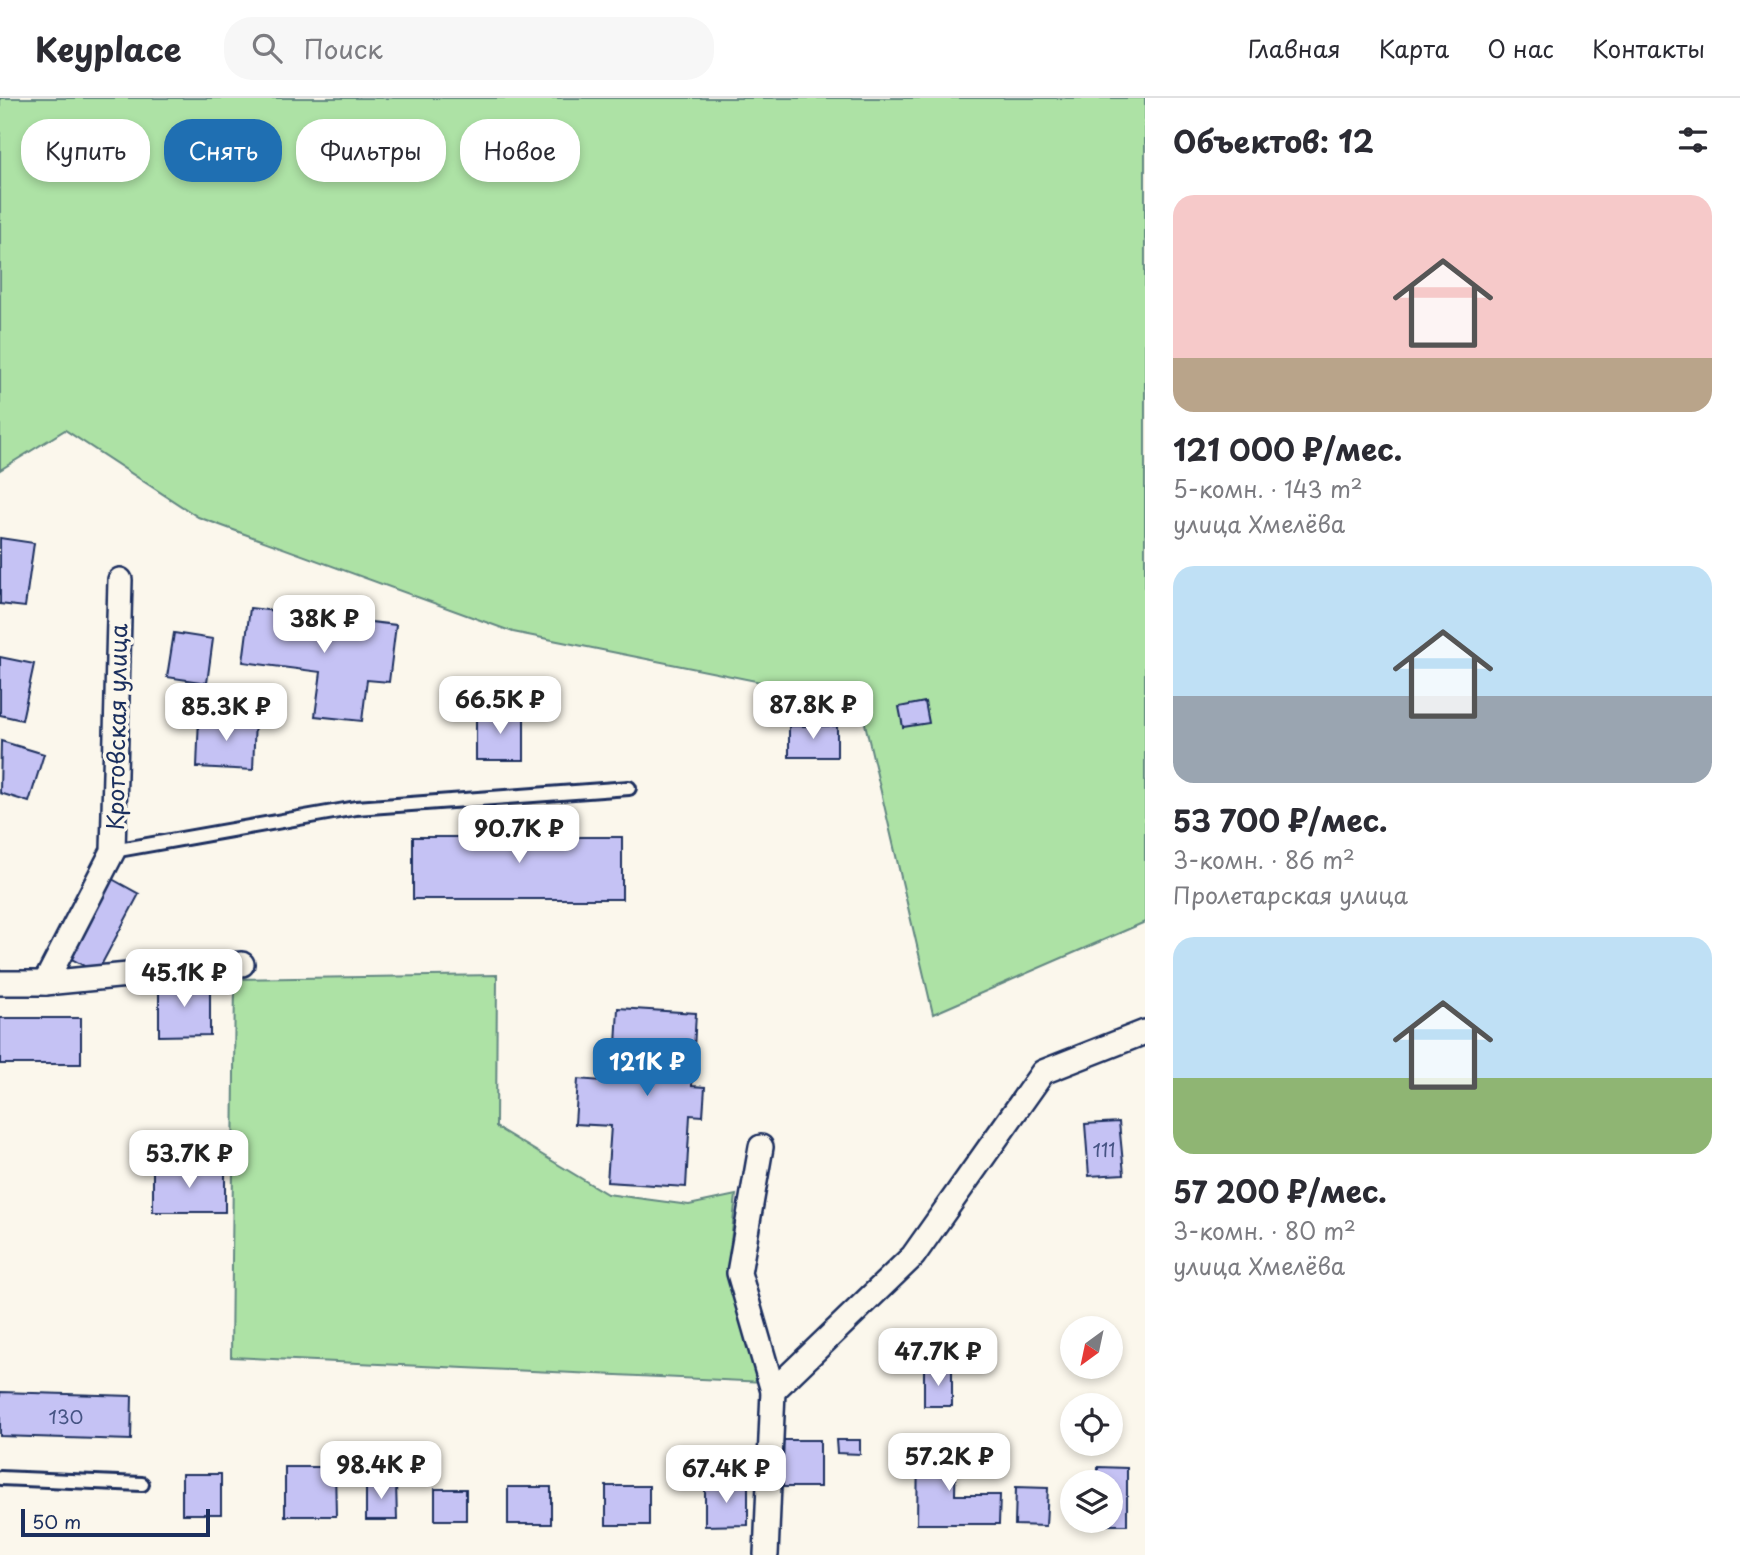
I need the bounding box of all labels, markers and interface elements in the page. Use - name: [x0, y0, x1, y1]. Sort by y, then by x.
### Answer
- search box: [224, 17, 714, 80]
- text: Keyplace: [35, 23, 182, 73]
- icon: search: [248, 29, 286, 67]
- text: Поиск: [304, 29, 383, 68]
- text: Главная: [1248, 30, 1341, 66]
- text: Карта: [1379, 30, 1449, 66]
- text: О нас: [1487, 30, 1554, 66]
- text: Контакты: [1592, 30, 1705, 66]
- text: Объектов: 12: [1173, 118, 1374, 163]
- chip: Купить: [21, 119, 150, 182]
- chip: Снять: [164, 119, 282, 182]
- chip: Фильтры: [296, 119, 446, 182]
- chip: Новое: [460, 119, 580, 182]
- icon: filters: [1674, 121, 1712, 159]
- icon: home: [1380, 240, 1506, 366]
- text: 121 000 ₽/мес.: [1173, 426, 1402, 471]
- text: 5-комн. · 143 m²: [1173, 471, 1363, 506]
- text: улица Хмелёва: [1173, 506, 1345, 541]
- pin: 38K ₽: [275, 596, 373, 655]
- text: 38K ₽: [289, 600, 359, 635]
- icon: home: [1380, 611, 1506, 737]
- street label: Кротовская улица: [97, 623, 135, 831]
- pin: 66.5K ₽: [435, 676, 565, 736]
- text: 66.5K ₽: [455, 681, 545, 716]
- pin: 87.8K ₽: [748, 682, 878, 741]
- pin: 85.3K ₽: [161, 684, 291, 743]
- text: 87.8K ₽: [769, 686, 857, 721]
- text: 85.3K ₽: [181, 688, 271, 723]
- text: 53 700 ₽/мес.: [1173, 797, 1388, 842]
- pin: 90.7K ₽: [454, 806, 584, 865]
- text: 90.7K ₽: [474, 810, 564, 845]
- text: 3-комн. · 86 m²: [1173, 842, 1355, 877]
- text: Пролетарская улица: [1173, 877, 1408, 912]
- pin: 45.1K ₽: [119, 950, 249, 1009]
- text: 45.1K ₽: [141, 954, 227, 989]
- icon: home: [1380, 982, 1506, 1108]
- pin: 121K ₽: [590, 1038, 704, 1098]
- text: 121K ₽: [609, 1043, 685, 1078]
- pin: 53.7K ₽: [124, 1130, 254, 1190]
- text: 53.7K ₽: [145, 1135, 233, 1170]
- house number: 111: [1092, 1135, 1116, 1163]
- text: 57 200 ₽/мес.: [1173, 1168, 1387, 1213]
- text: 3-комн. · 80 m²: [1173, 1213, 1356, 1248]
- text: улица Хмелёва: [1173, 1248, 1345, 1283]
- north arrow: [1060, 1316, 1124, 1379]
- map controls: [1060, 1316, 1123, 1533]
- pin: 47.7K ₽: [873, 1328, 1003, 1388]
- text: 47.7K ₽: [894, 1333, 982, 1368]
- button: locate: [1060, 1393, 1123, 1456]
- house number: 130: [48, 1402, 84, 1430]
- pin: 57.2K ₽: [884, 1434, 1014, 1493]
- text: 57.2K ₽: [904, 1438, 994, 1473]
- pin: 98.4K ₽: [316, 1442, 446, 1501]
- text: 98.4K ₽: [336, 1446, 426, 1481]
- pin: 67.4K ₽: [661, 1446, 791, 1505]
- text: 67.4K ₽: [682, 1450, 770, 1485]
- button: layers: [1060, 1470, 1123, 1533]
- scale bar: [21, 1506, 210, 1538]
- text: 50 m: [32, 1507, 81, 1535]

